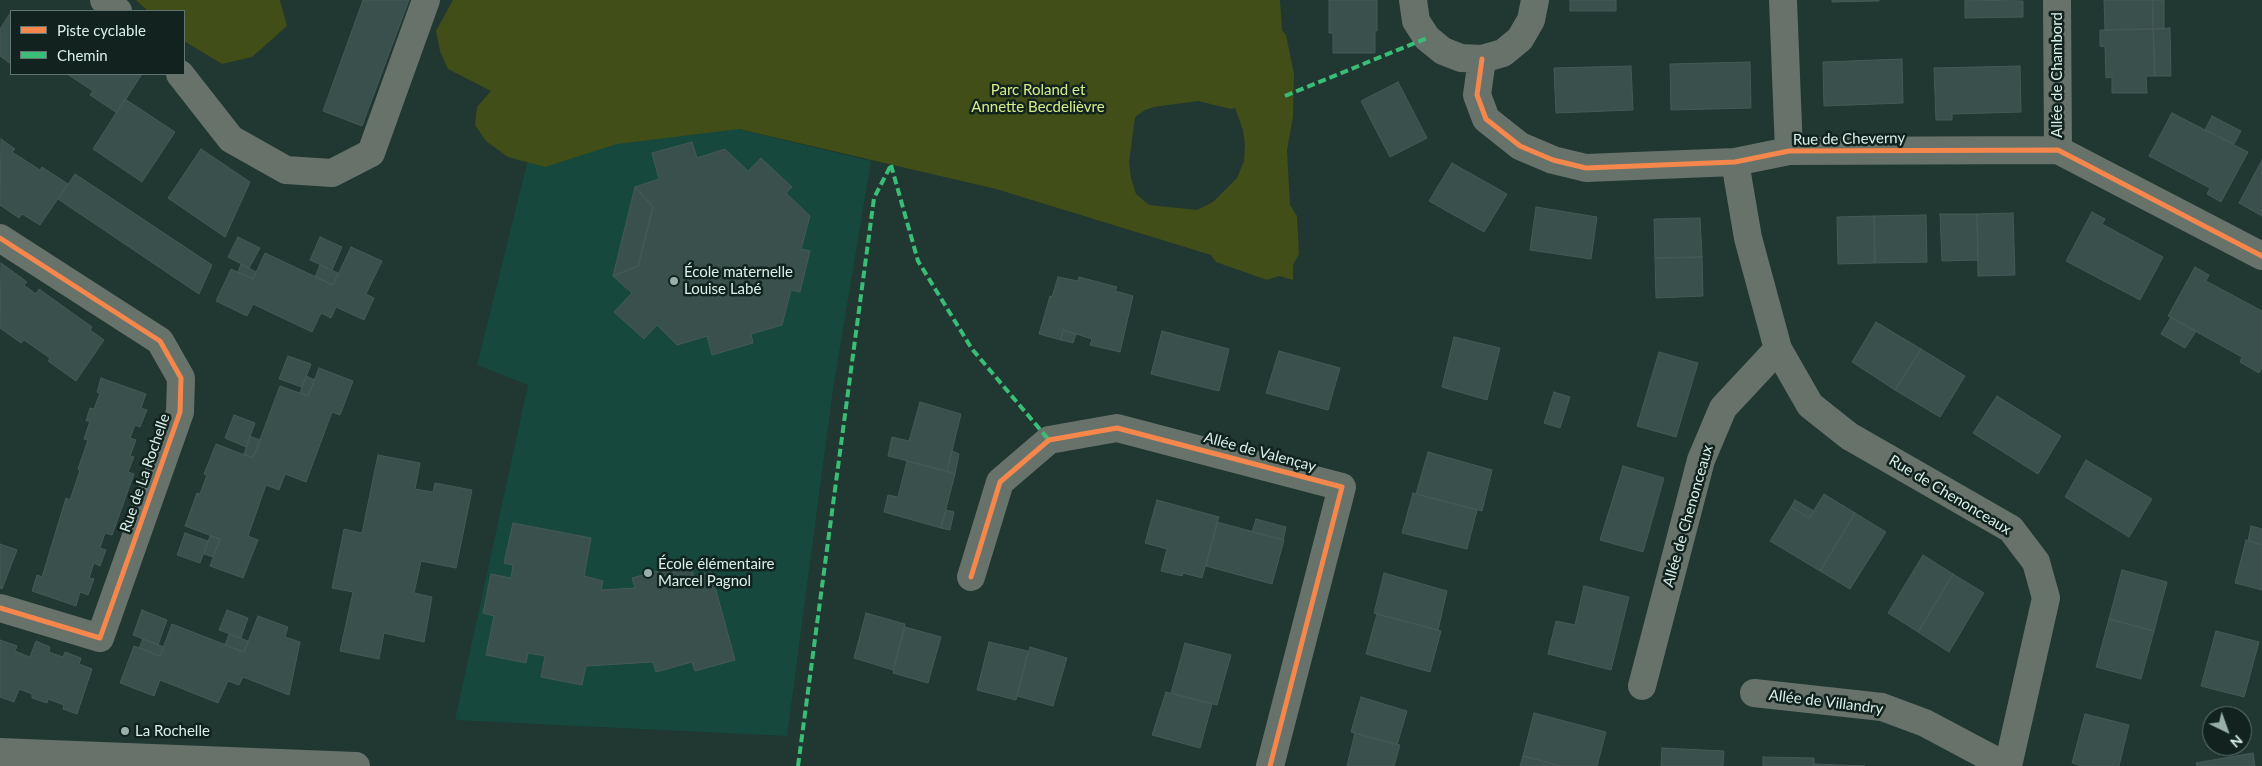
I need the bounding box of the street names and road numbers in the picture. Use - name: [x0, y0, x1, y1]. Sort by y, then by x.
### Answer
- street label: Allée de Chambord: [2048, 12, 2066, 138]
- street label: Rue de Cheverny: [1793, 129, 1905, 149]
- street label: Rue de La Rochelle: [116, 411, 174, 535]
- street label: Allée de Valençay: [1202, 428, 1318, 476]
- street label: Allée de Chenonceaux: [1659, 443, 1717, 589]
- street label: Rue de Chenonceaux: [1886, 451, 2014, 539]
- street label: Allée de Villandry: [1768, 686, 1884, 718]

